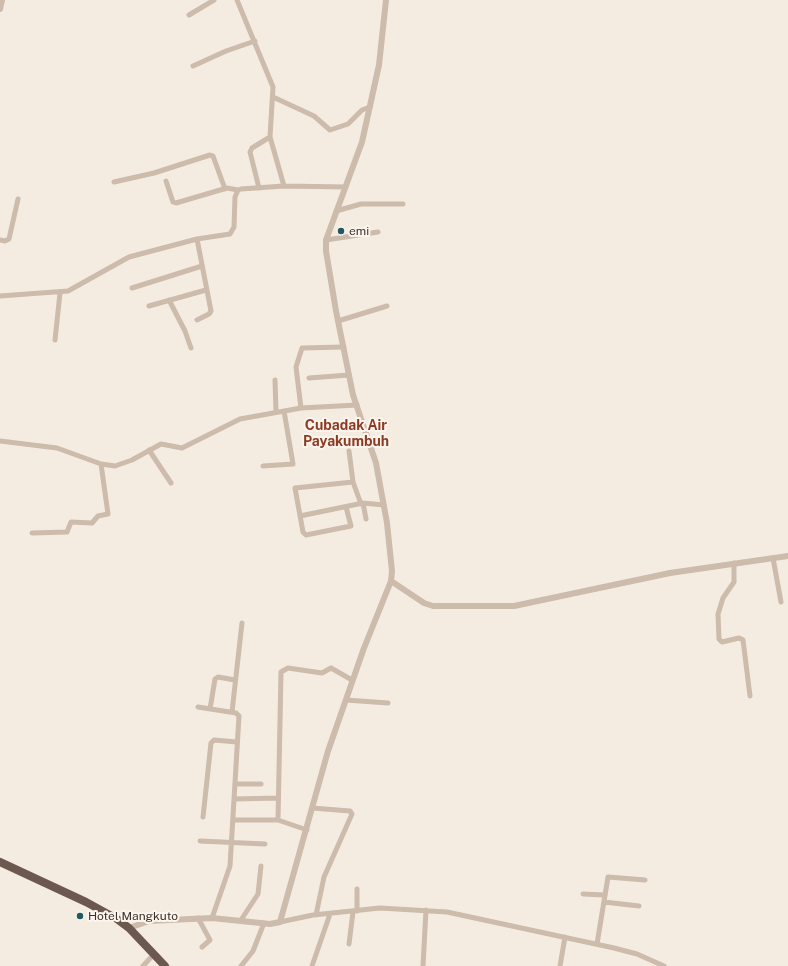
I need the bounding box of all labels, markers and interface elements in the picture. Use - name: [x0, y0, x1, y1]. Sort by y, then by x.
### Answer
- place label: emi: [349, 224, 369, 238]
- marker: emi: [336, 226, 346, 236]
- district label: Cubadak Air Payakumbuh: [303, 418, 389, 450]
- place label: Hotel Mangkuto: [88, 909, 178, 923]
- marker: Hotel Mangkuto: [75, 911, 85, 921]

